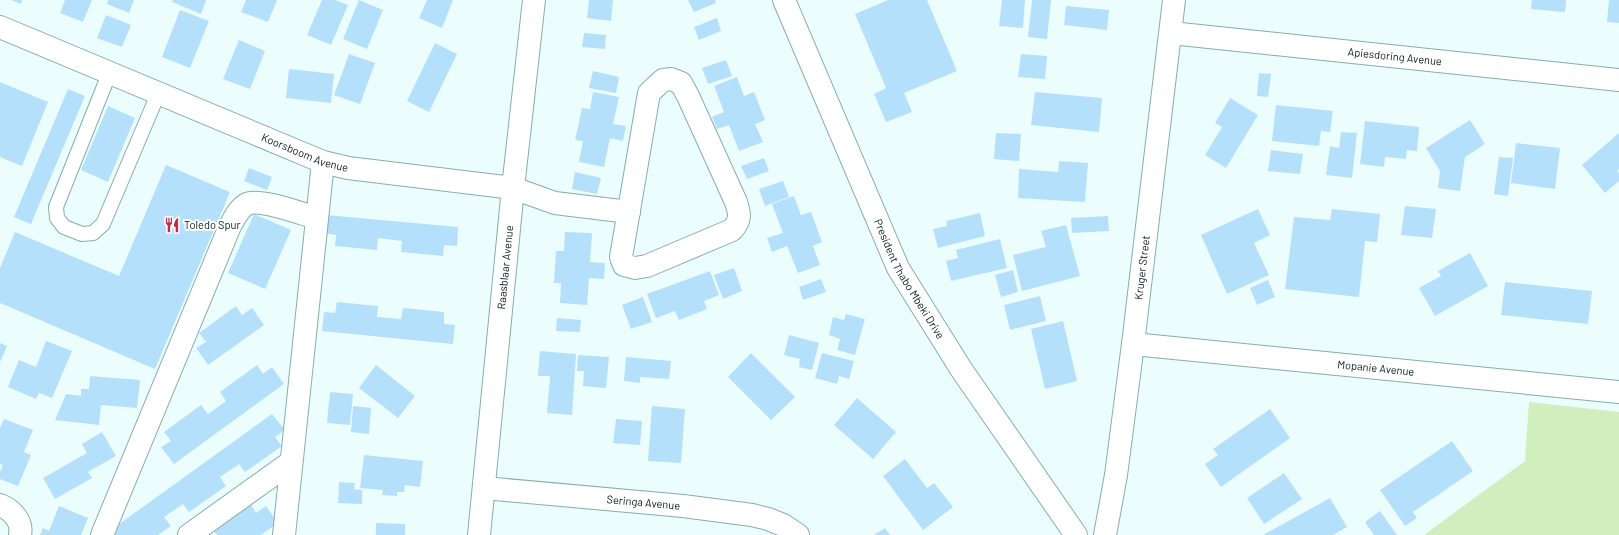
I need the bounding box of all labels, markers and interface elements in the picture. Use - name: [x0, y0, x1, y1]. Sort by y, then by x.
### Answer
- street label: Apiesdoring Avenue: [1347, 45, 1443, 67]
- street label: Koorsboom Avenue: [260, 130, 350, 174]
- restaurant icon: Toledo Spur: [163, 216, 181, 234]
- street label: President Thabo Mbeki Drive: [872, 217, 948, 341]
- place label: Toledo Spur: [184, 218, 240, 231]
- street label: Raasblaar Avenue: [494, 225, 515, 310]
- street label: Kruger Street: [1131, 235, 1152, 300]
- street label: Mopanie Avenue: [1337, 357, 1415, 378]
- street label: Seringa Avenue: [606, 492, 681, 512]

